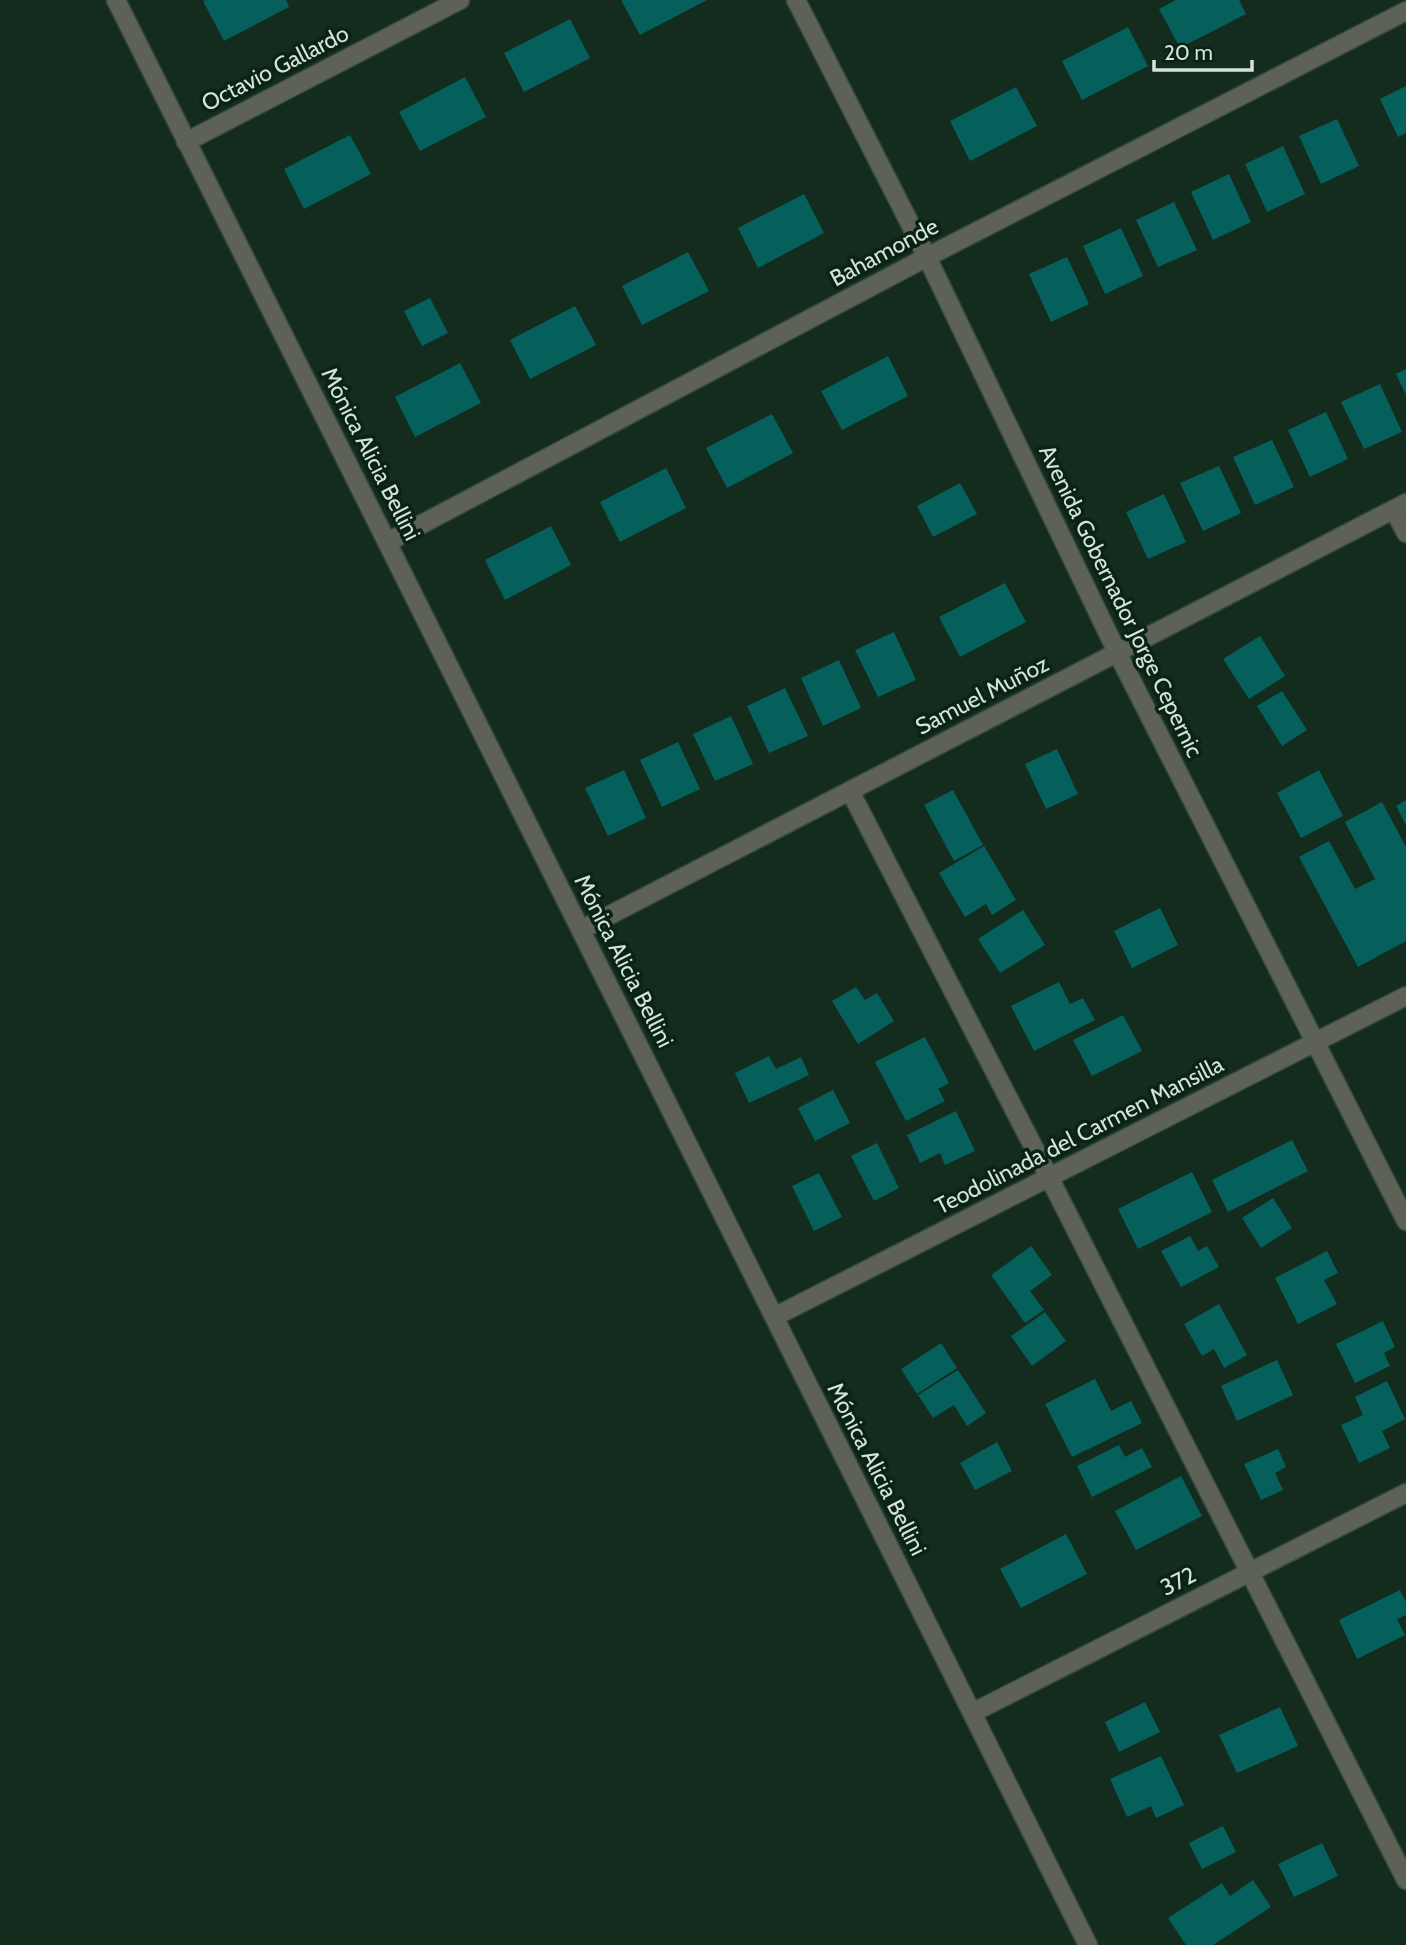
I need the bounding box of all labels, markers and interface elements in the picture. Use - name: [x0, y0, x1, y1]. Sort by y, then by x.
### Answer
- street label: Octavio Gallardo: [197, 19, 353, 117]
- scale bar: [1154, 28, 1252, 72]
- text: 20 m: [1164, 40, 1213, 65]
- street label: Bahamonde: [825, 212, 943, 292]
- street label: Mónica Alicia Bellini: [315, 363, 427, 545]
- street label: Avenida Gobernador Jorge Cepernic: [1033, 440, 1209, 762]
- street label: Samuel Muñoz: [911, 649, 1053, 741]
- street label: Mónica Alicia Bellini: [568, 870, 680, 1052]
- street label: Teodolinada del Carmen Mansilla: [930, 1050, 1228, 1220]
- street label: Mónica Alicia Bellini: [821, 1378, 933, 1560]
- street label: 372: [1156, 1560, 1200, 1602]

